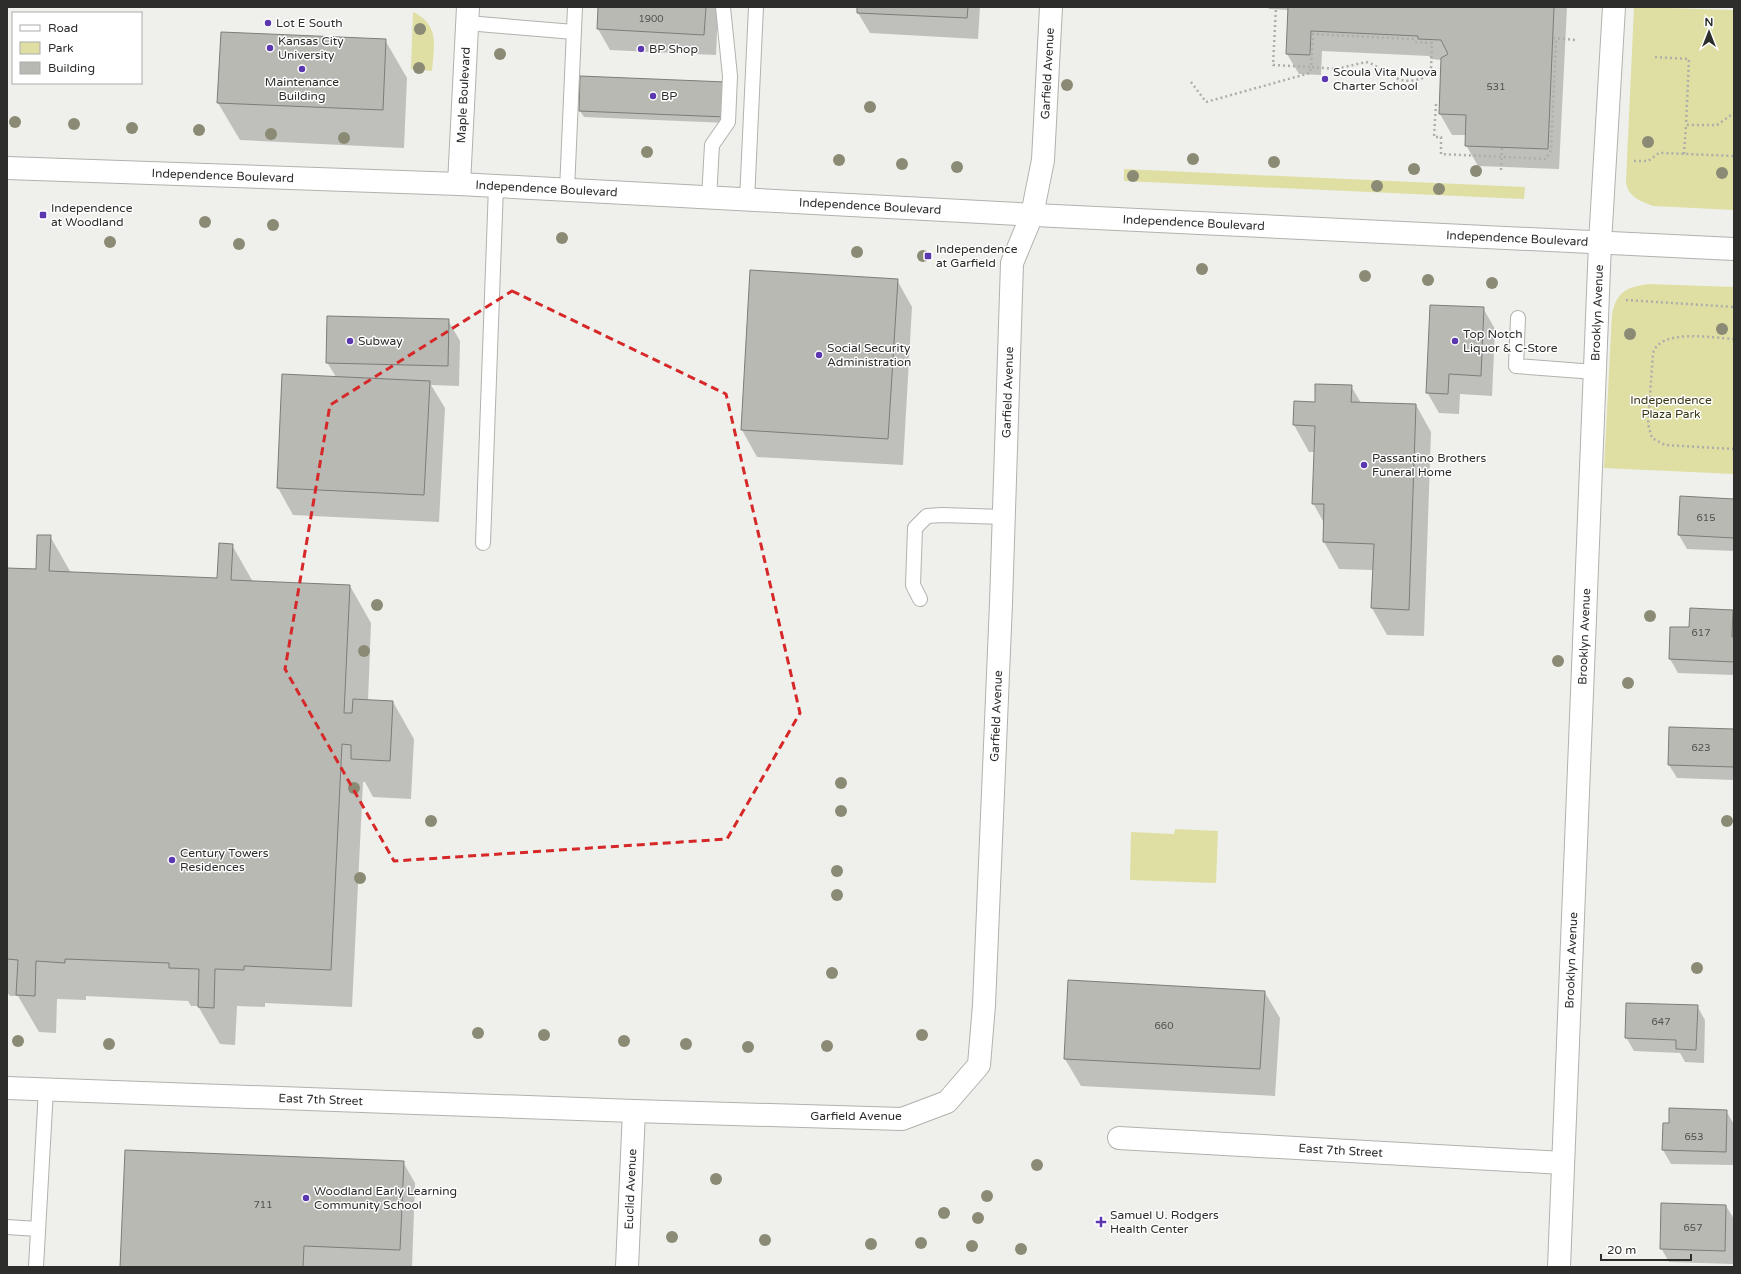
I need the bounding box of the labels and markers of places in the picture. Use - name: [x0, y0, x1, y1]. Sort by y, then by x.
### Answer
- place label: Lot E South: [276, 16, 343, 30]
- marker: Lot E South: [263, 18, 273, 28]
- place label: Kansas City University: [278, 34, 344, 62]
- place label: BP Shop: [649, 42, 698, 56]
- marker: Kansas City University: [265, 43, 275, 53]
- marker: BP Shop: [636, 44, 646, 54]
- marker: Maintenance Building: [297, 64, 307, 74]
- place label: Scoula Vita Nuova Charter School: [1333, 65, 1437, 93]
- marker: Scoula Vita Nuova Charter School: [1320, 74, 1330, 84]
- place label: Maintenance Building: [265, 75, 339, 103]
- place label: BP: [661, 89, 677, 103]
- marker: BP: [648, 91, 658, 101]
- place label: Independence at Woodland: [51, 201, 133, 229]
- marker: Independence at Woodland: [38, 210, 48, 220]
- place label: Independence at Garfield: [936, 242, 1018, 270]
- marker: Independence at Garfield: [923, 251, 933, 261]
- place label: Top Notch Liquor & C-Store: [1463, 327, 1558, 355]
- place label: Subway: [358, 334, 403, 348]
- marker: Subway: [345, 336, 355, 346]
- marker: Top Notch Liquor & C-Store: [1450, 336, 1460, 346]
- place label: Social Security Administration: [827, 341, 911, 369]
- marker: Social Security Administration: [814, 350, 824, 360]
- place label: Passantino Brothers Funeral Home: [1372, 451, 1486, 479]
- marker: Passantino Brothers Funeral Home: [1359, 460, 1369, 470]
- place label: Century Towers Residences: [180, 846, 269, 874]
- marker: Century Towers Residences: [167, 855, 177, 865]
- place label: Woodland Early Learning Community School: [314, 1184, 457, 1212]
- marker: Woodland Early Learning Community School: [301, 1193, 311, 1203]
- place label: Samuel U. Rodgers Health Center: [1110, 1208, 1219, 1236]
- marker: Samuel U. Rodgers Health Center: [1095, 1216, 1107, 1228]

